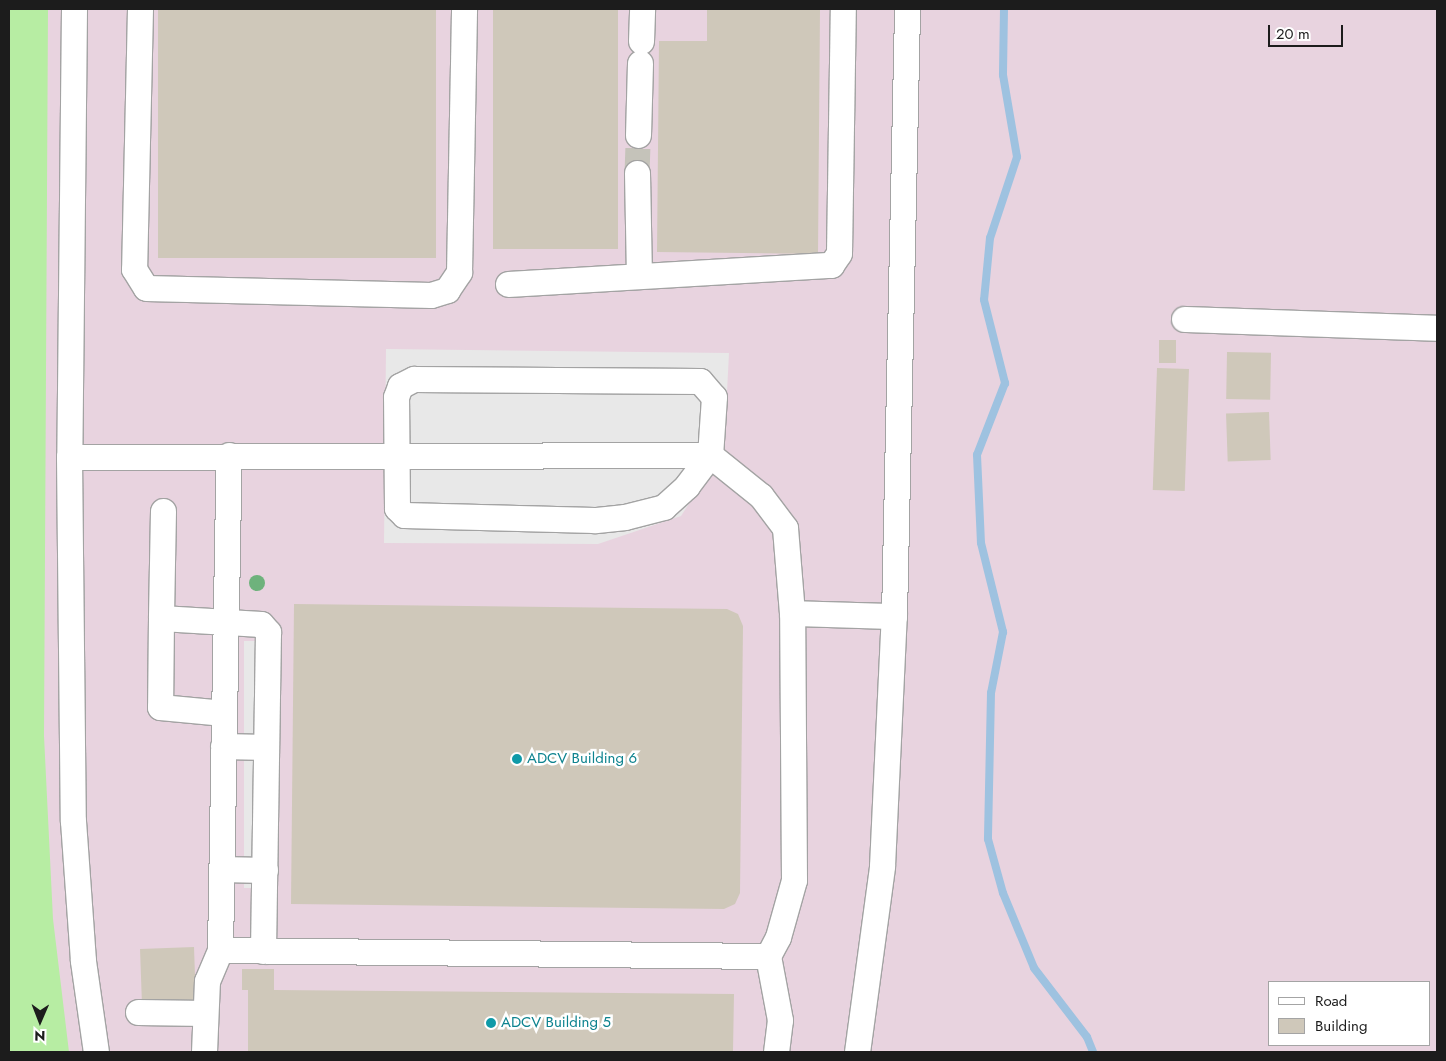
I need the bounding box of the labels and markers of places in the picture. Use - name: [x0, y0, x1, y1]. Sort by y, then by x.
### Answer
- place label: ADCV Building 6: [527, 750, 637, 768]
- marker: ADCV Building 6: [511, 753, 523, 765]
- place label: ADCV Building 5: [501, 1014, 611, 1032]
- marker: ADCV Building 5: [485, 1017, 497, 1029]

